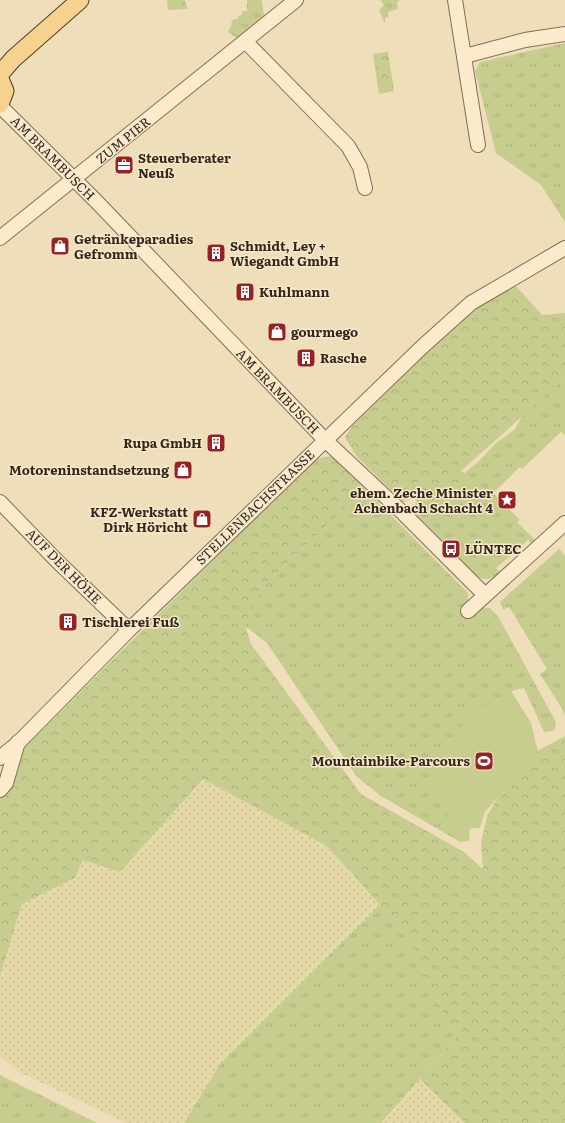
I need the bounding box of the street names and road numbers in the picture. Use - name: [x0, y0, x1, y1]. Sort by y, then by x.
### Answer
- street label: AM BRAMBUSCH: [7, 111, 100, 204]
- street label: ZUM PIER: [91, 111, 154, 168]
- street label: AM BRAMBUSCH: [232, 344, 324, 438]
- street label: STELLENBACHSTRASSE: [191, 445, 318, 569]
- street label: AUF DER HÖHE: [22, 524, 106, 608]

